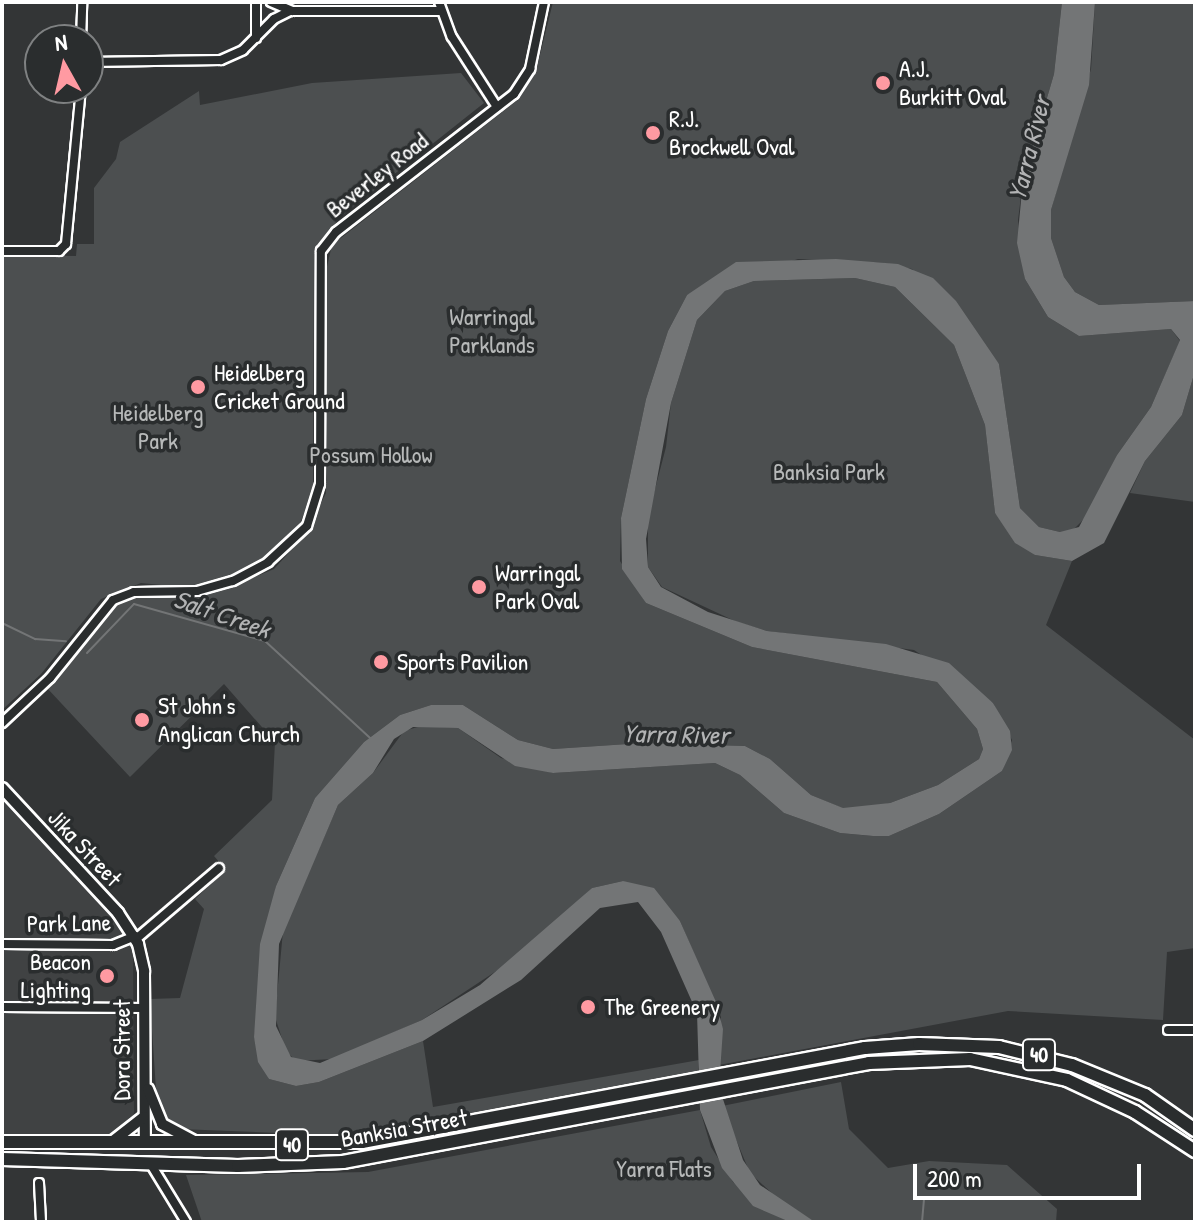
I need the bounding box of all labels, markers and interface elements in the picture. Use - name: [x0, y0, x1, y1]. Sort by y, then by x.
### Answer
- north arrow: [24, 24, 104, 104]
- text: N: [53, 27, 69, 58]
- place label: A.J. Burkitt Oval: [899, 55, 1006, 111]
- marker: A.J. Burkitt Oval: [874, 74, 892, 92]
- water label: Yarra River: [1001, 93, 1057, 203]
- place label: R.J. Brockwell Oval: [669, 105, 795, 161]
- marker: R.J. Brockwell Oval: [644, 124, 662, 142]
- street label: Beverley Road: [320, 126, 434, 224]
- park label: Warringal Parklands: [449, 303, 535, 359]
- place label: Heidelberg Cricket Ground: [214, 359, 345, 415]
- marker: Heidelberg Cricket Ground: [189, 378, 207, 396]
- park label: Heidelberg Park: [113, 399, 203, 455]
- park label: Possum Hollow: [309, 441, 433, 469]
- park label: Banksia Park: [773, 458, 885, 486]
- place label: Warringal Park Oval: [495, 559, 580, 615]
- marker: Warringal Park Oval: [470, 578, 488, 596]
- water label: Salt Creek: [170, 583, 274, 645]
- place label: Sports Pavilion: [397, 648, 528, 676]
- marker: Sports Pavilion: [372, 653, 390, 671]
- place label: St John's Anglican Church: [158, 692, 300, 748]
- marker: St John's Anglican Church: [133, 711, 151, 729]
- water label: Yarra River: [623, 717, 729, 751]
- street label: Jika Street: [42, 803, 128, 893]
- street label: Park Lane: [27, 908, 111, 938]
- place label: Beacon Lighting: [21, 948, 91, 1004]
- marker: Beacon Lighting: [98, 967, 116, 985]
- place label: The Greenery: [604, 993, 720, 1021]
- marker: The Greenery: [579, 998, 597, 1016]
- street label: Dora Street: [108, 999, 136, 1101]
- road number: 40: [1021, 1037, 1057, 1073]
- street label: Banksia Street: [339, 1103, 469, 1153]
- road number: 40: [274, 1127, 310, 1163]
- scale bar: [917, 1148, 1145, 1198]
- park label: Yarra Flats: [616, 1155, 712, 1183]
- text: 200 m: [927, 1162, 982, 1194]

